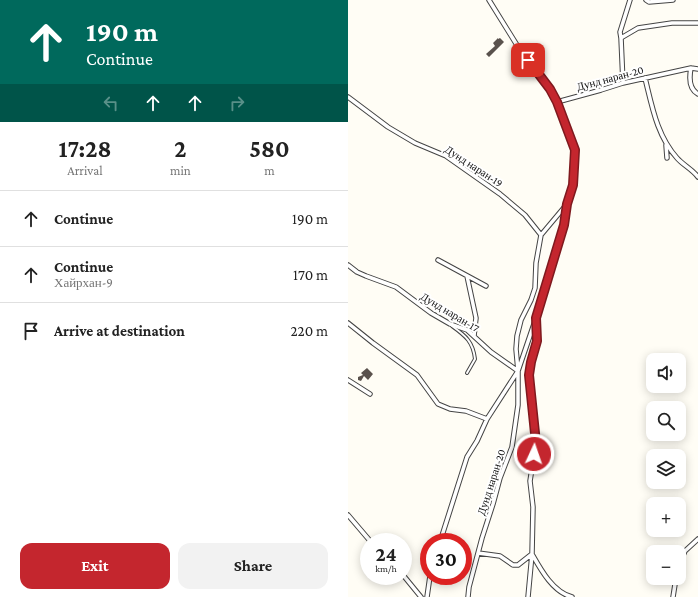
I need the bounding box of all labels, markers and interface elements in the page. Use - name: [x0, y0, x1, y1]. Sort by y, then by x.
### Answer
- icon: ahead: [20, 16, 72, 68]
- text: 190 m: [86, 16, 158, 47]
- pin: [511, 43, 545, 77]
- text: Continue: [86, 49, 153, 69]
- icon: arrive: [517, 49, 539, 71]
- street label: Дунд наран-20: [575, 63, 645, 93]
- icon: left: [100, 92, 122, 114]
- icon: ahead: [142, 92, 164, 114]
- icon: ahead: [184, 92, 206, 114]
- icon: right: [226, 92, 248, 114]
- text: 17:28: [58, 135, 111, 162]
- text: 2: [174, 135, 186, 162]
- text: 580: [249, 135, 290, 162]
- street label: Дунд наран-19: [443, 143, 505, 189]
- text: Arrival: [67, 163, 103, 178]
- text: min: [170, 163, 191, 178]
- text: m: [264, 163, 275, 178]
- icon: ahead: [20, 208, 42, 230]
- text: Continue: [54, 211, 113, 227]
- text: 190 m: [292, 211, 328, 227]
- text: Continue: [54, 259, 113, 275]
- icon: ahead: [20, 264, 42, 286]
- text: 170 m: [293, 267, 328, 283]
- text: Хайрхан-9: [54, 275, 113, 290]
- street label: Дунд наран-17: [419, 290, 481, 334]
- icon: arrive: [20, 320, 42, 342]
- text: Arrive at destination: [54, 323, 185, 339]
- text: 220 m: [290, 323, 328, 339]
- map controls: [646, 353, 686, 585]
- button: sound: [646, 353, 686, 393]
- button: search: [646, 401, 686, 441]
- position arrow: [513, 433, 555, 475]
- street label: Дунд наран-20: [475, 447, 507, 517]
- button: layers: [646, 449, 686, 489]
- button: +: [646, 497, 686, 537]
- speed limit sign: 30: [420, 533, 472, 585]
- button: Exit: [20, 543, 170, 589]
- button: Share: [178, 543, 328, 589]
- text: 24: [376, 543, 396, 565]
- button: −: [646, 545, 686, 585]
- text: km/h: [375, 563, 397, 574]

